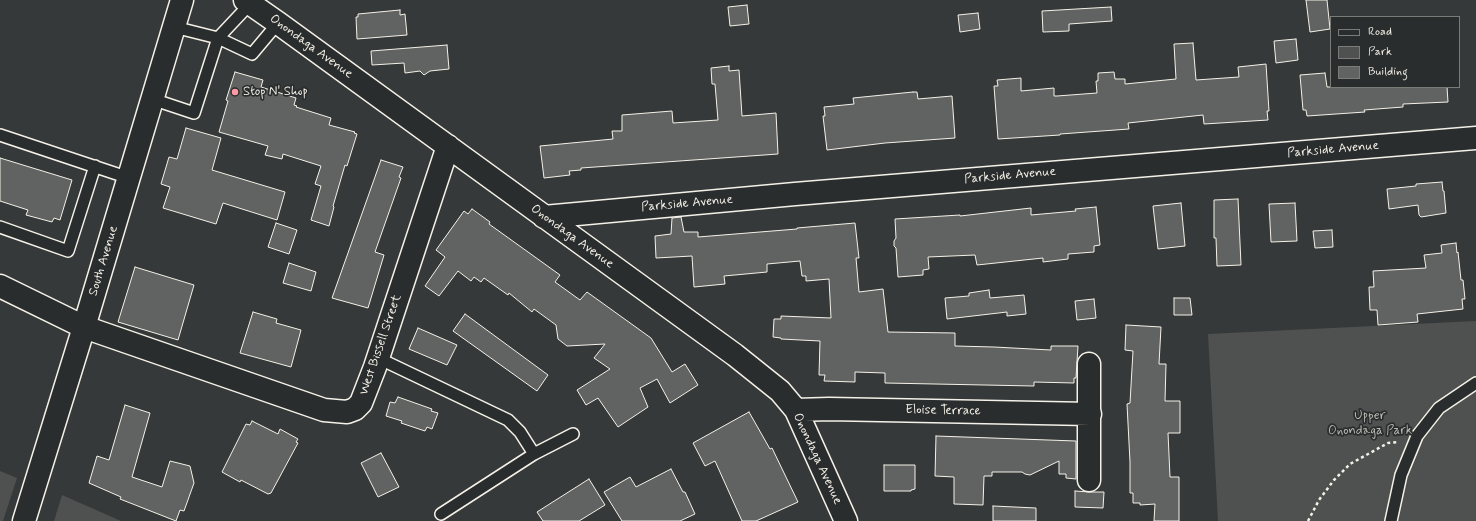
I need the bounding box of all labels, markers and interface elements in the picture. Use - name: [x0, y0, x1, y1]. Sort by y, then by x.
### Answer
- street label: Onondaga Avenue: [266, 12, 356, 82]
- legend: [1330, 16, 1460, 88]
- text: Road: [1368, 24, 1392, 40]
- text: Park: [1368, 44, 1392, 60]
- text: Building: [1368, 64, 1408, 80]
- place label: Stop N' Shop: [243, 84, 308, 100]
- marker: Stop N' Shop: [230, 87, 240, 97]
- street label: Parkside Avenue: [1287, 138, 1379, 162]
- street label: Parkside Avenue: [964, 164, 1056, 188]
- street label: Parkside Avenue: [641, 192, 733, 216]
- street label: Onondaga Avenue: [527, 202, 617, 272]
- street label: South Avenue: [86, 224, 122, 298]
- street label: West Bissell Street: [356, 293, 406, 397]
- street label: Eloise Terrace: [905, 403, 981, 419]
- park label: Upper Onondaga Park: [1328, 408, 1412, 439]
- street label: Onondaga Avenue: [789, 411, 845, 507]

